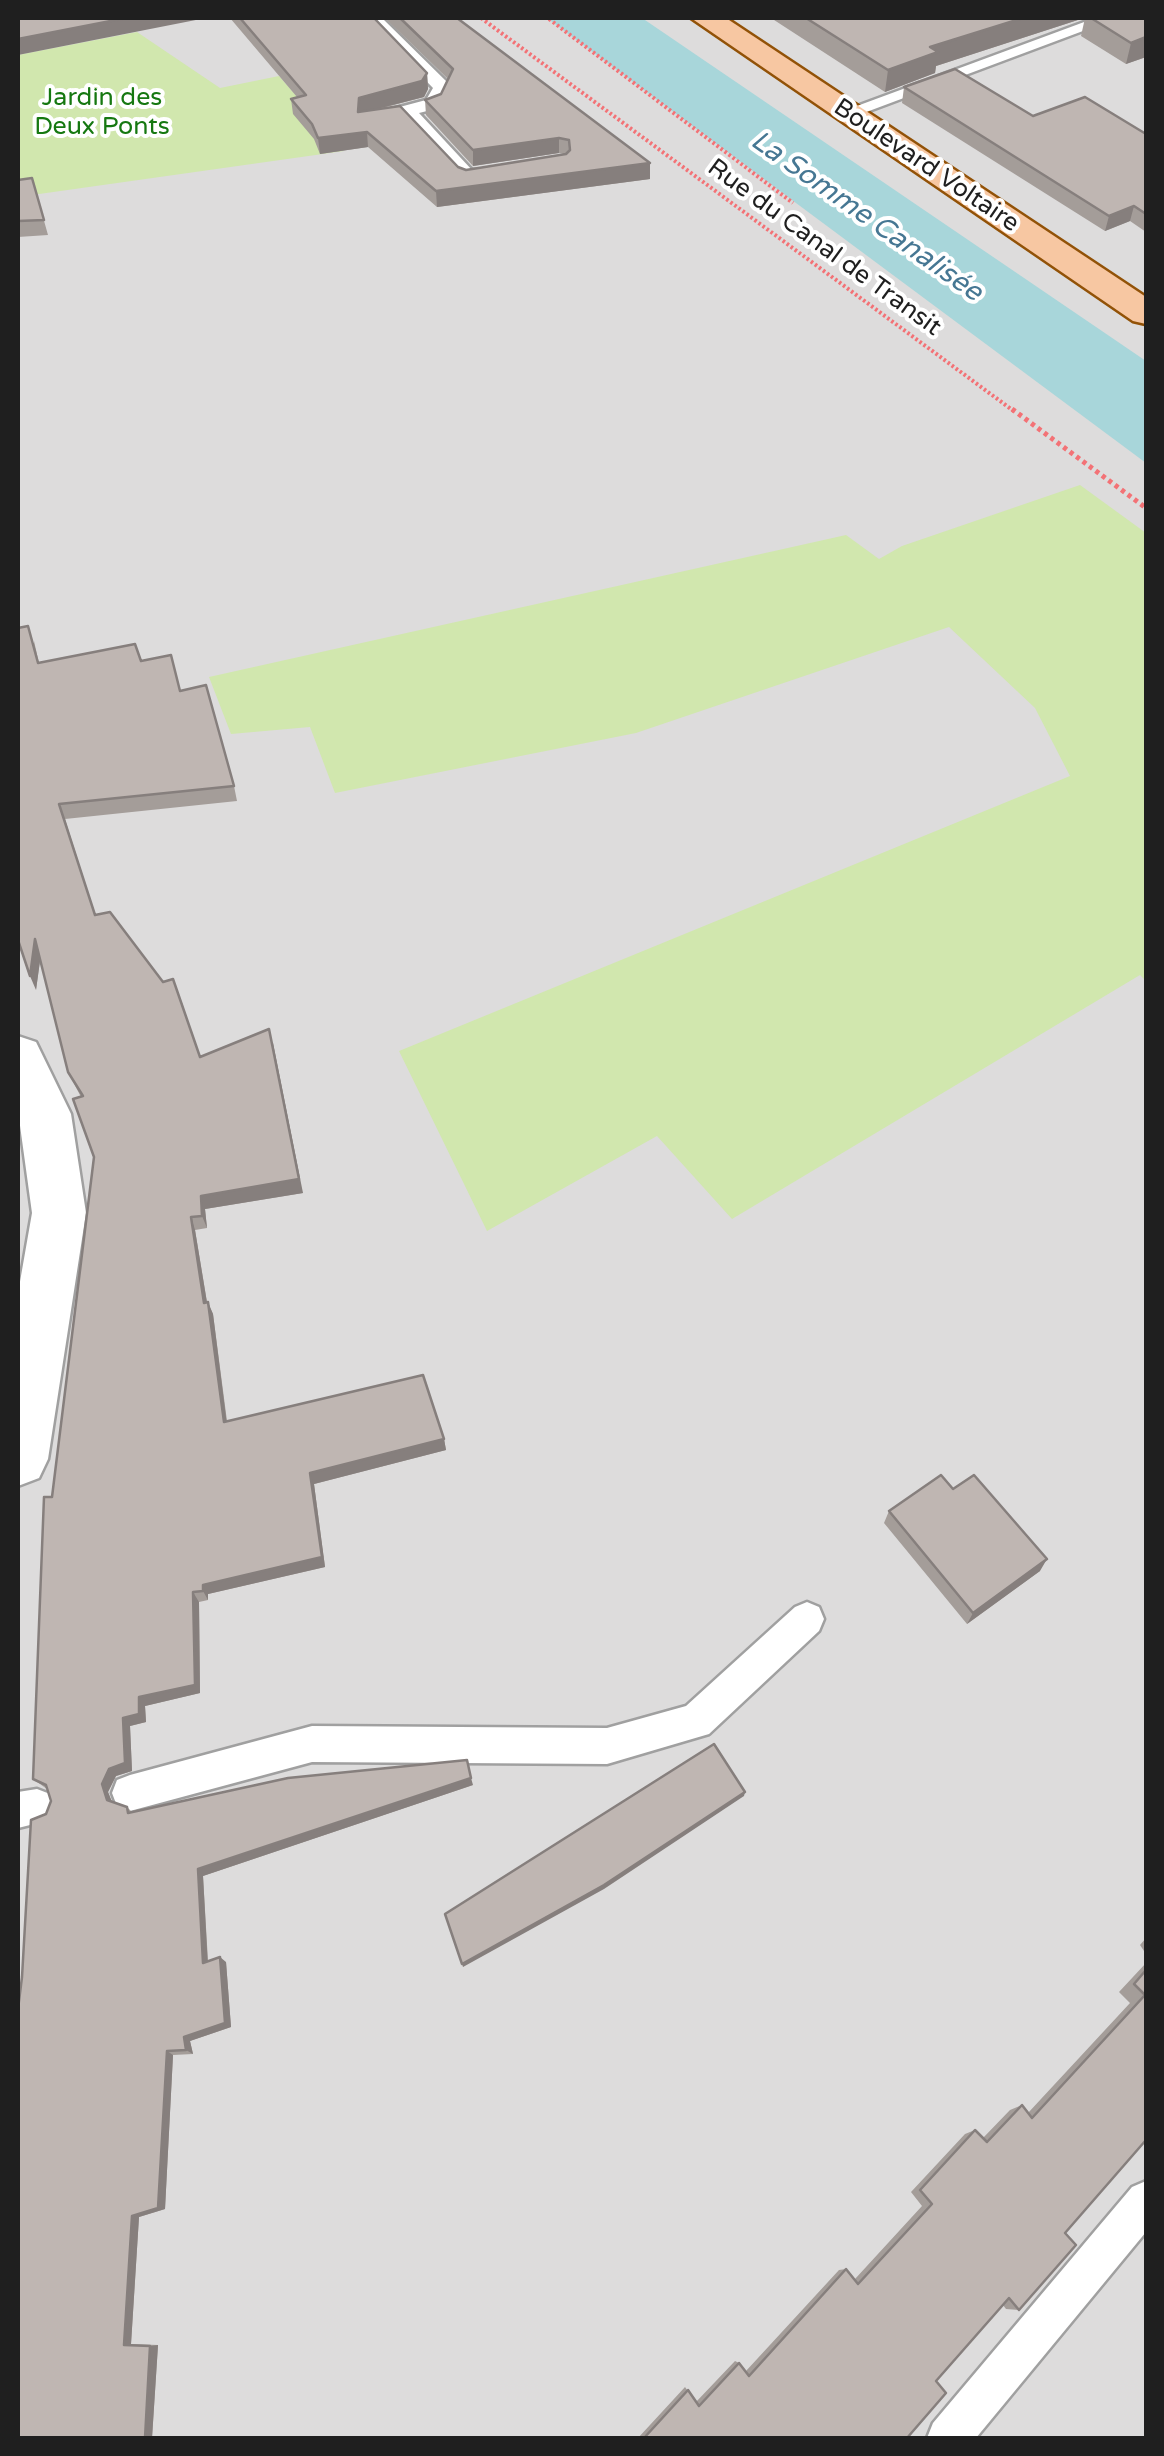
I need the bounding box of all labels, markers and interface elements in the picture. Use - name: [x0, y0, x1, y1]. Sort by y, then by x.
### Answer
- park label: Jardin des Deux Ponts: [34, 83, 170, 142]
- street label: Boulevard Voltaire: [828, 93, 1024, 239]
- water label: La Somme Canalisée: [744, 124, 988, 310]
- street label: Rue du Canal de Transit: [701, 153, 947, 343]

